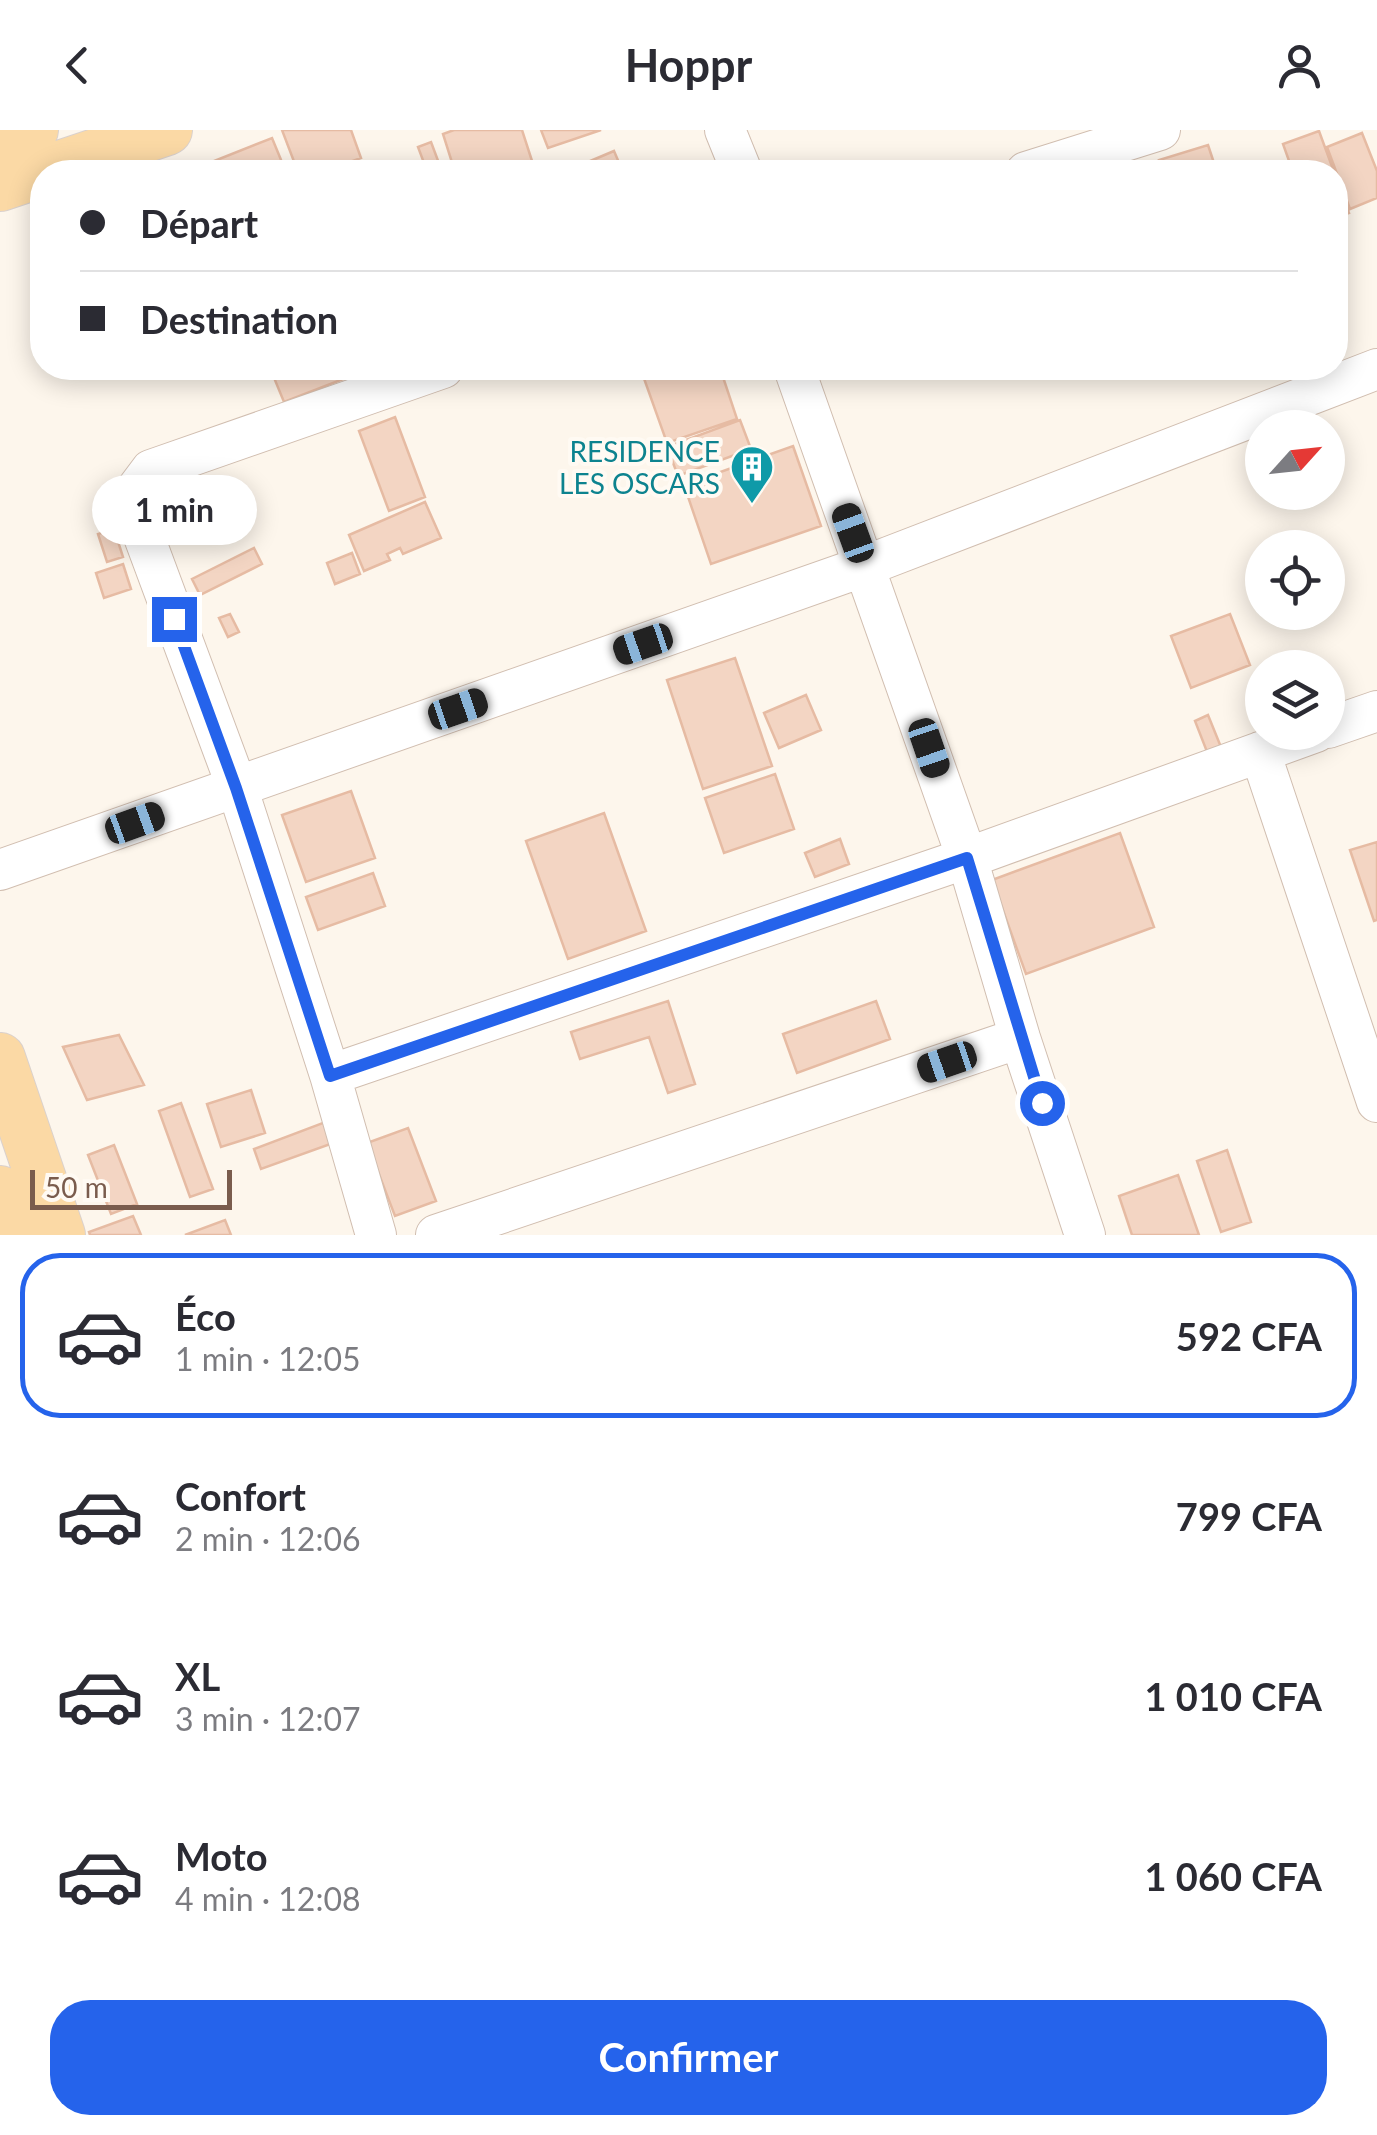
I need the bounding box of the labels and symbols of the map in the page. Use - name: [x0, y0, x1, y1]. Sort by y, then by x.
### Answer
- north arrow: [1245, 410, 1345, 510]
- place label: RESIDENCE LES OSCARS: [559, 434, 720, 500]
- building icon: RESIDENCE LES OSCARS: [729, 444, 775, 505]
- callout: 1 min: [91, 474, 256, 544]
- car: [829, 500, 877, 566]
- route end: [152, 597, 197, 642]
- car: [610, 620, 676, 668]
- car: [425, 685, 491, 733]
- car: [905, 715, 953, 781]
- car: [102, 799, 168, 847]
- car: [914, 1038, 980, 1086]
- route start: [1020, 1081, 1065, 1126]
- scale bar: [30, 1165, 232, 1210]

